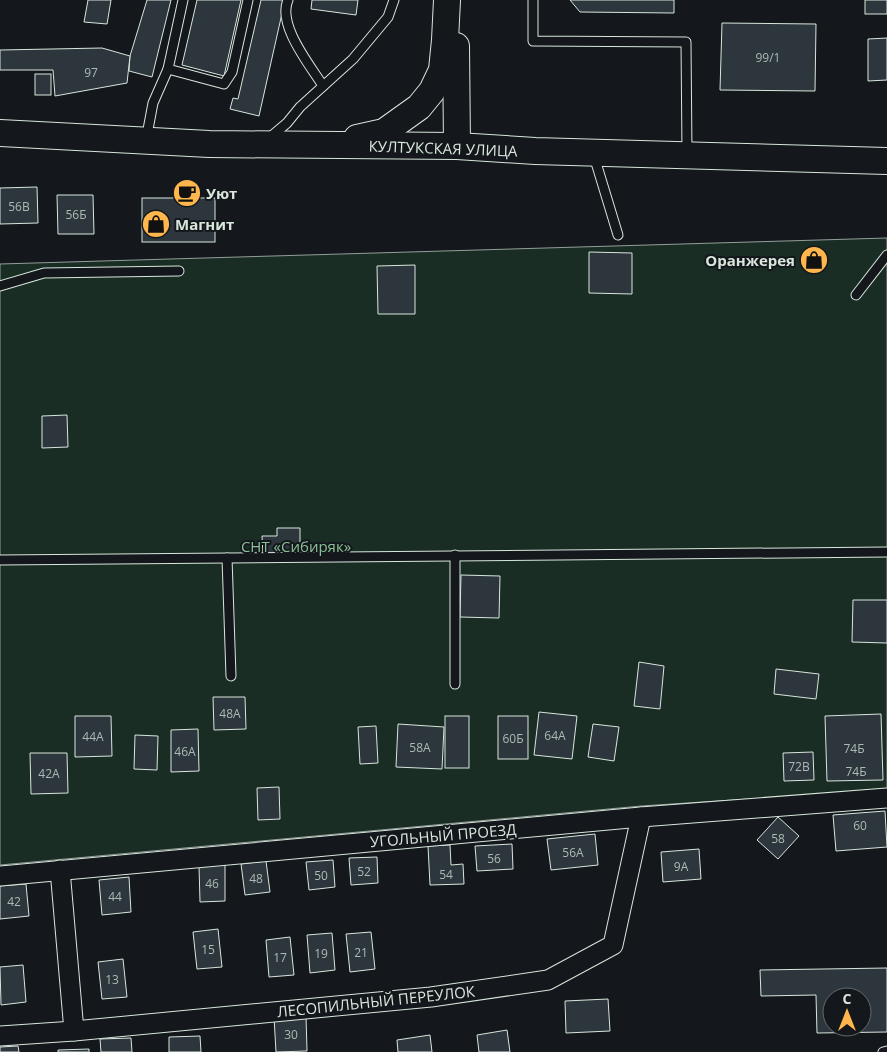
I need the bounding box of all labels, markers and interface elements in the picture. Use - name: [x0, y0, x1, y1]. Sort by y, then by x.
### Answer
- house number: 99/1: [756, 49, 780, 66]
- house number: 97: [84, 64, 98, 81]
- street label: КУЛТУКСКАЯ УЛИЦА: [368, 135, 518, 161]
- cafe icon: Уют: [172, 178, 202, 208]
- place label: Уют: [206, 183, 237, 203]
- house number: 56В: [8, 198, 30, 215]
- house number: 56Б: [65, 206, 87, 223]
- shop icon: Магнит: [141, 209, 171, 239]
- place label: Магнит: [175, 214, 234, 234]
- shop icon: Оранжерея: [799, 245, 829, 275]
- place label: Оранжерея: [705, 250, 795, 270]
- park label: СНТ «Сибиряк»: [241, 536, 351, 556]
- house number: 48А: [219, 705, 241, 722]
- house number: 64А: [544, 727, 566, 744]
- house number: 44А: [82, 728, 104, 745]
- house number: 60Б: [502, 730, 524, 747]
- house number: 58А: [409, 739, 431, 756]
- house number: 74Б: [843, 740, 865, 757]
- house number: 46А: [174, 743, 196, 760]
- house number: 72В: [788, 758, 810, 775]
- house number: 74Б: [845, 763, 867, 780]
- house number: 42А: [38, 765, 60, 782]
- house number: 60: [853, 817, 867, 834]
- street label: УГОЛЬНЫЙ ПРОЕЗД: [369, 819, 517, 851]
- house number: 58: [771, 830, 785, 847]
- house number: 56А: [562, 844, 584, 861]
- house number: 56: [487, 850, 501, 867]
- house number: 9А: [674, 858, 689, 875]
- house number: 52: [357, 863, 371, 880]
- house number: 54: [439, 866, 453, 883]
- house number: 50: [314, 867, 328, 884]
- house number: 48: [249, 870, 263, 887]
- house number: 46: [205, 875, 219, 892]
- house number: 44: [108, 888, 122, 905]
- house number: 42: [7, 893, 21, 910]
- house number: 15: [201, 941, 215, 958]
- house number: 21: [354, 944, 368, 961]
- house number: 19: [314, 945, 328, 962]
- house number: 17: [273, 949, 287, 966]
- house number: 13: [105, 971, 119, 988]
- street label: ЛЕСОПИЛЬНЫЙ ПЕРЕУЛОК: [276, 981, 477, 1021]
- north arrow: [822, 987, 872, 1037]
- text: С: [843, 989, 852, 1008]
- house number: 30: [284, 1026, 298, 1043]

